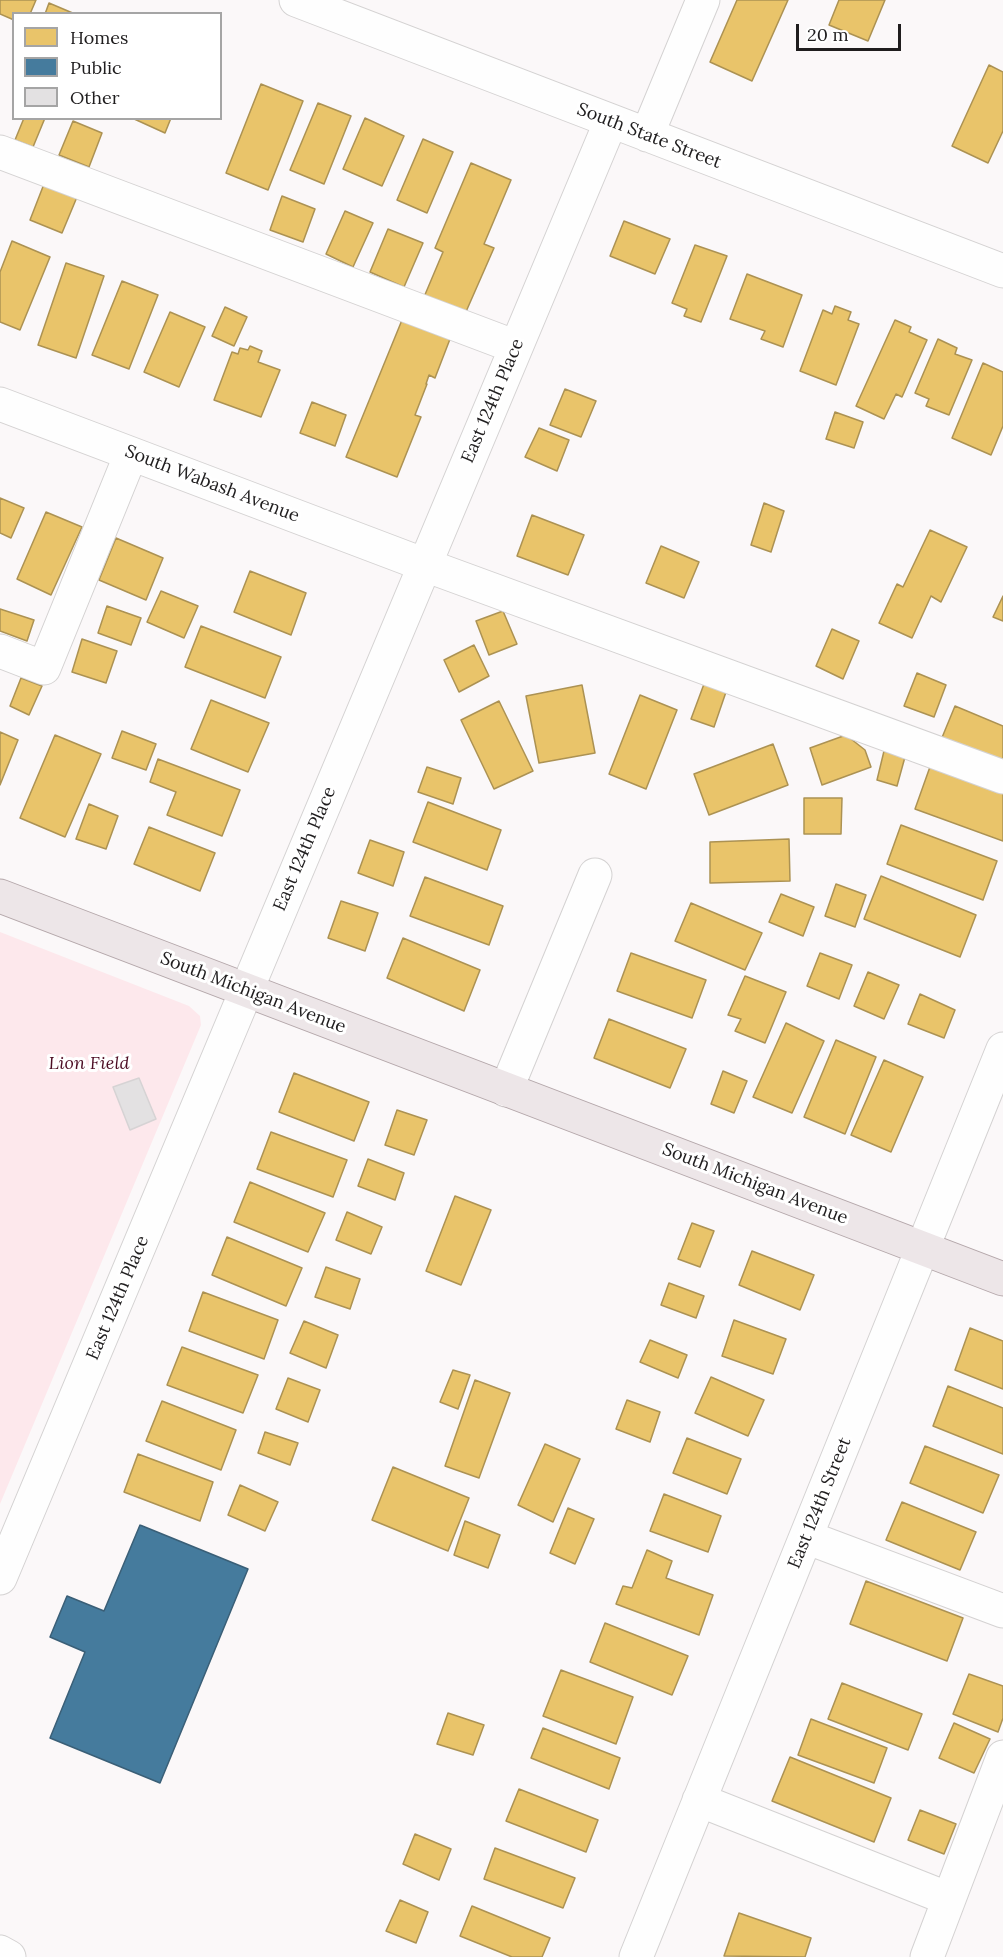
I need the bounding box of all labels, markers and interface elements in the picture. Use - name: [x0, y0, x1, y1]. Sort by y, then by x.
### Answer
- legend: [12, 12, 222, 120]
- scale bar: [799, 12, 904, 50]
- text: 20 m: [807, 23, 849, 46]
- text: Homes: [70, 26, 128, 49]
- text: Public: [70, 56, 122, 79]
- text: Other: [70, 86, 120, 109]
- street label: South State Street: [574, 99, 724, 173]
- street label: East 124th Place: [457, 336, 529, 466]
- street label: South Wabash Avenue: [122, 441, 302, 527]
- street label: East 124th Place: [269, 784, 341, 914]
- street label: South Michigan Avenue: [157, 948, 349, 1038]
- park label: Lion Field: [48, 1053, 130, 1075]
- street label: South Michigan Avenue: [659, 1139, 851, 1229]
- street label: East 124th Place: [82, 1233, 154, 1363]
- street label: East 124th Street: [784, 1434, 856, 1572]

